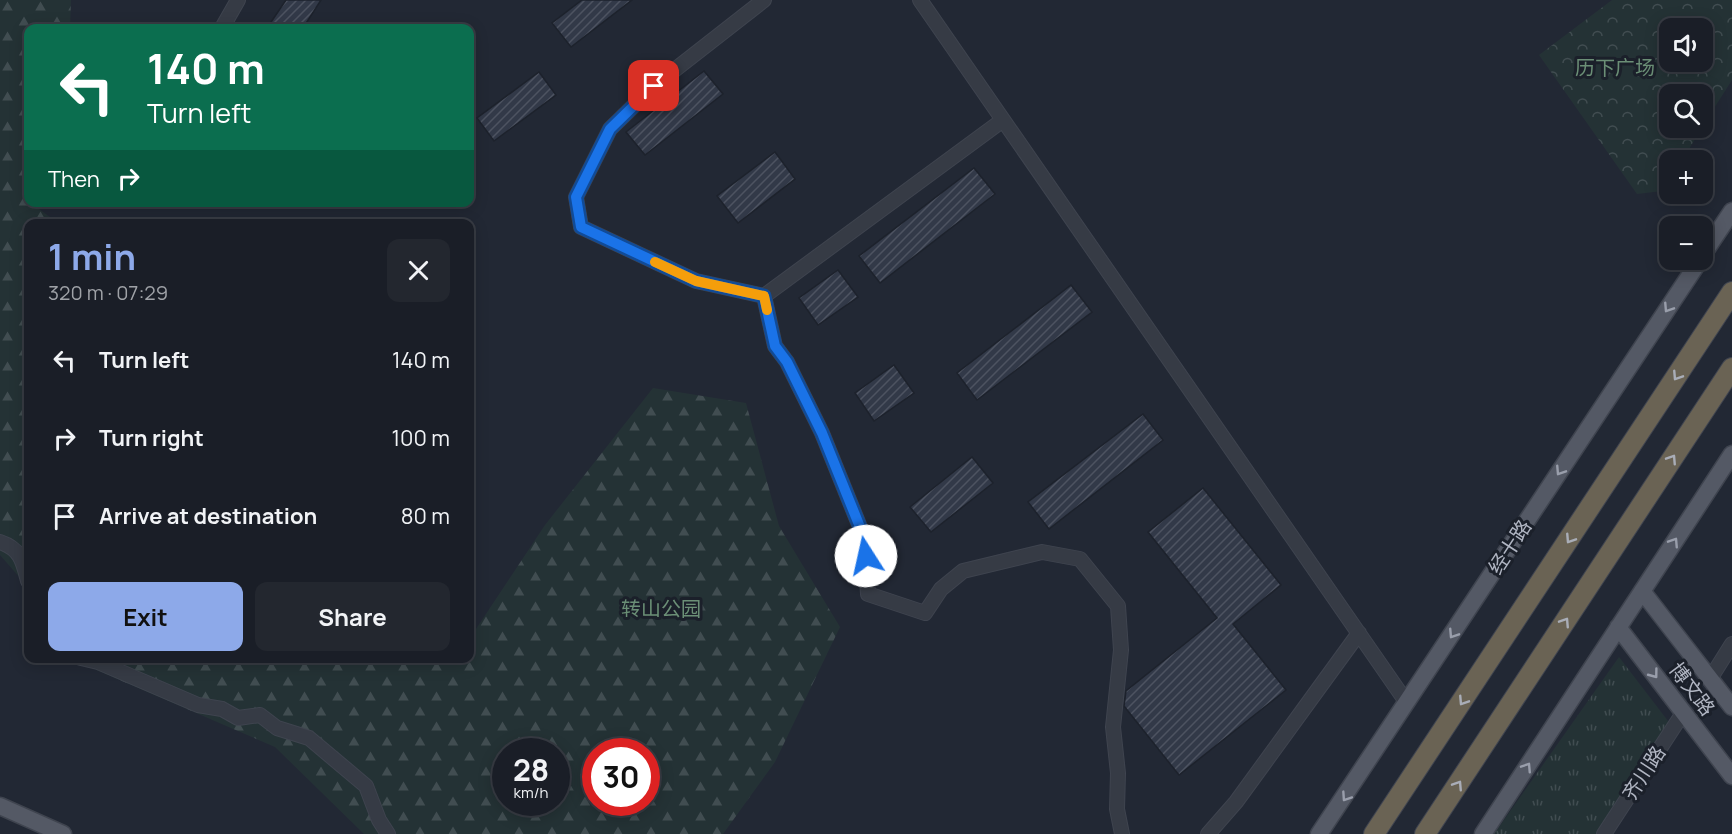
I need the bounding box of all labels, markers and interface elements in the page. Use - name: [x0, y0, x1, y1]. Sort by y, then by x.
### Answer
- map controls: [1659, 18, 1713, 270]
- button: sound: [1659, 18, 1713, 72]
- text: 140 m: [147, 39, 265, 97]
- icon: left: [48, 48, 126, 126]
- park label: 历下广场: [1575, 54, 1655, 81]
- pin: [628, 60, 679, 111]
- icon: arrive: [637, 69, 670, 102]
- button: search: [1659, 84, 1713, 138]
- text: Turn left: [147, 94, 251, 131]
- button: +: [1659, 150, 1713, 204]
- icon: right: [112, 162, 145, 195]
- text: Then: [48, 164, 100, 194]
- button: −: [1659, 216, 1713, 270]
- text: 1 min: [48, 232, 136, 281]
- button: close: [387, 239, 450, 302]
- text: 320 m · 07:29: [48, 279, 168, 306]
- one-way arrow: [1664, 302, 1675, 313]
- icon: left: [48, 344, 81, 377]
- text: Turn left: [99, 345, 189, 375]
- text: 140 m: [392, 345, 450, 375]
- one-way arrow: [1673, 369, 1684, 380]
- icon: right: [48, 422, 81, 455]
- text: Turn right: [99, 423, 204, 453]
- text: 100 m: [392, 423, 450, 453]
- one-way arrow: [1665, 455, 1676, 466]
- one-way arrow: [1556, 465, 1568, 475]
- icon: arrive: [48, 500, 81, 533]
- text: Arrive at destination: [99, 501, 317, 531]
- text: 80 m: [401, 501, 450, 531]
- street label: 经十路: [1482, 514, 1537, 579]
- position arrow: [834, 524, 898, 588]
- one-way arrow: [1566, 532, 1577, 543]
- one-way arrow: [1667, 538, 1679, 548]
- button: Exit: [48, 582, 243, 651]
- button: Share: [255, 582, 450, 651]
- park label: 转山公园: [621, 595, 701, 622]
- one-way arrow: [1558, 618, 1569, 629]
- one-way arrow: [1449, 627, 1460, 638]
- street label: 博文路: [1664, 657, 1721, 721]
- one-way arrow: [1646, 667, 1657, 678]
- one-way arrow: [1459, 695, 1470, 706]
- speed limit sign: 30: [582, 738, 660, 816]
- street label: 齐川路: [1616, 740, 1671, 805]
- text: 28: [513, 749, 549, 790]
- one-way arrow: [1519, 763, 1530, 774]
- one-way arrow: [1451, 781, 1462, 792]
- text: km/h: [514, 782, 548, 803]
- one-way arrow: [1342, 790, 1353, 801]

